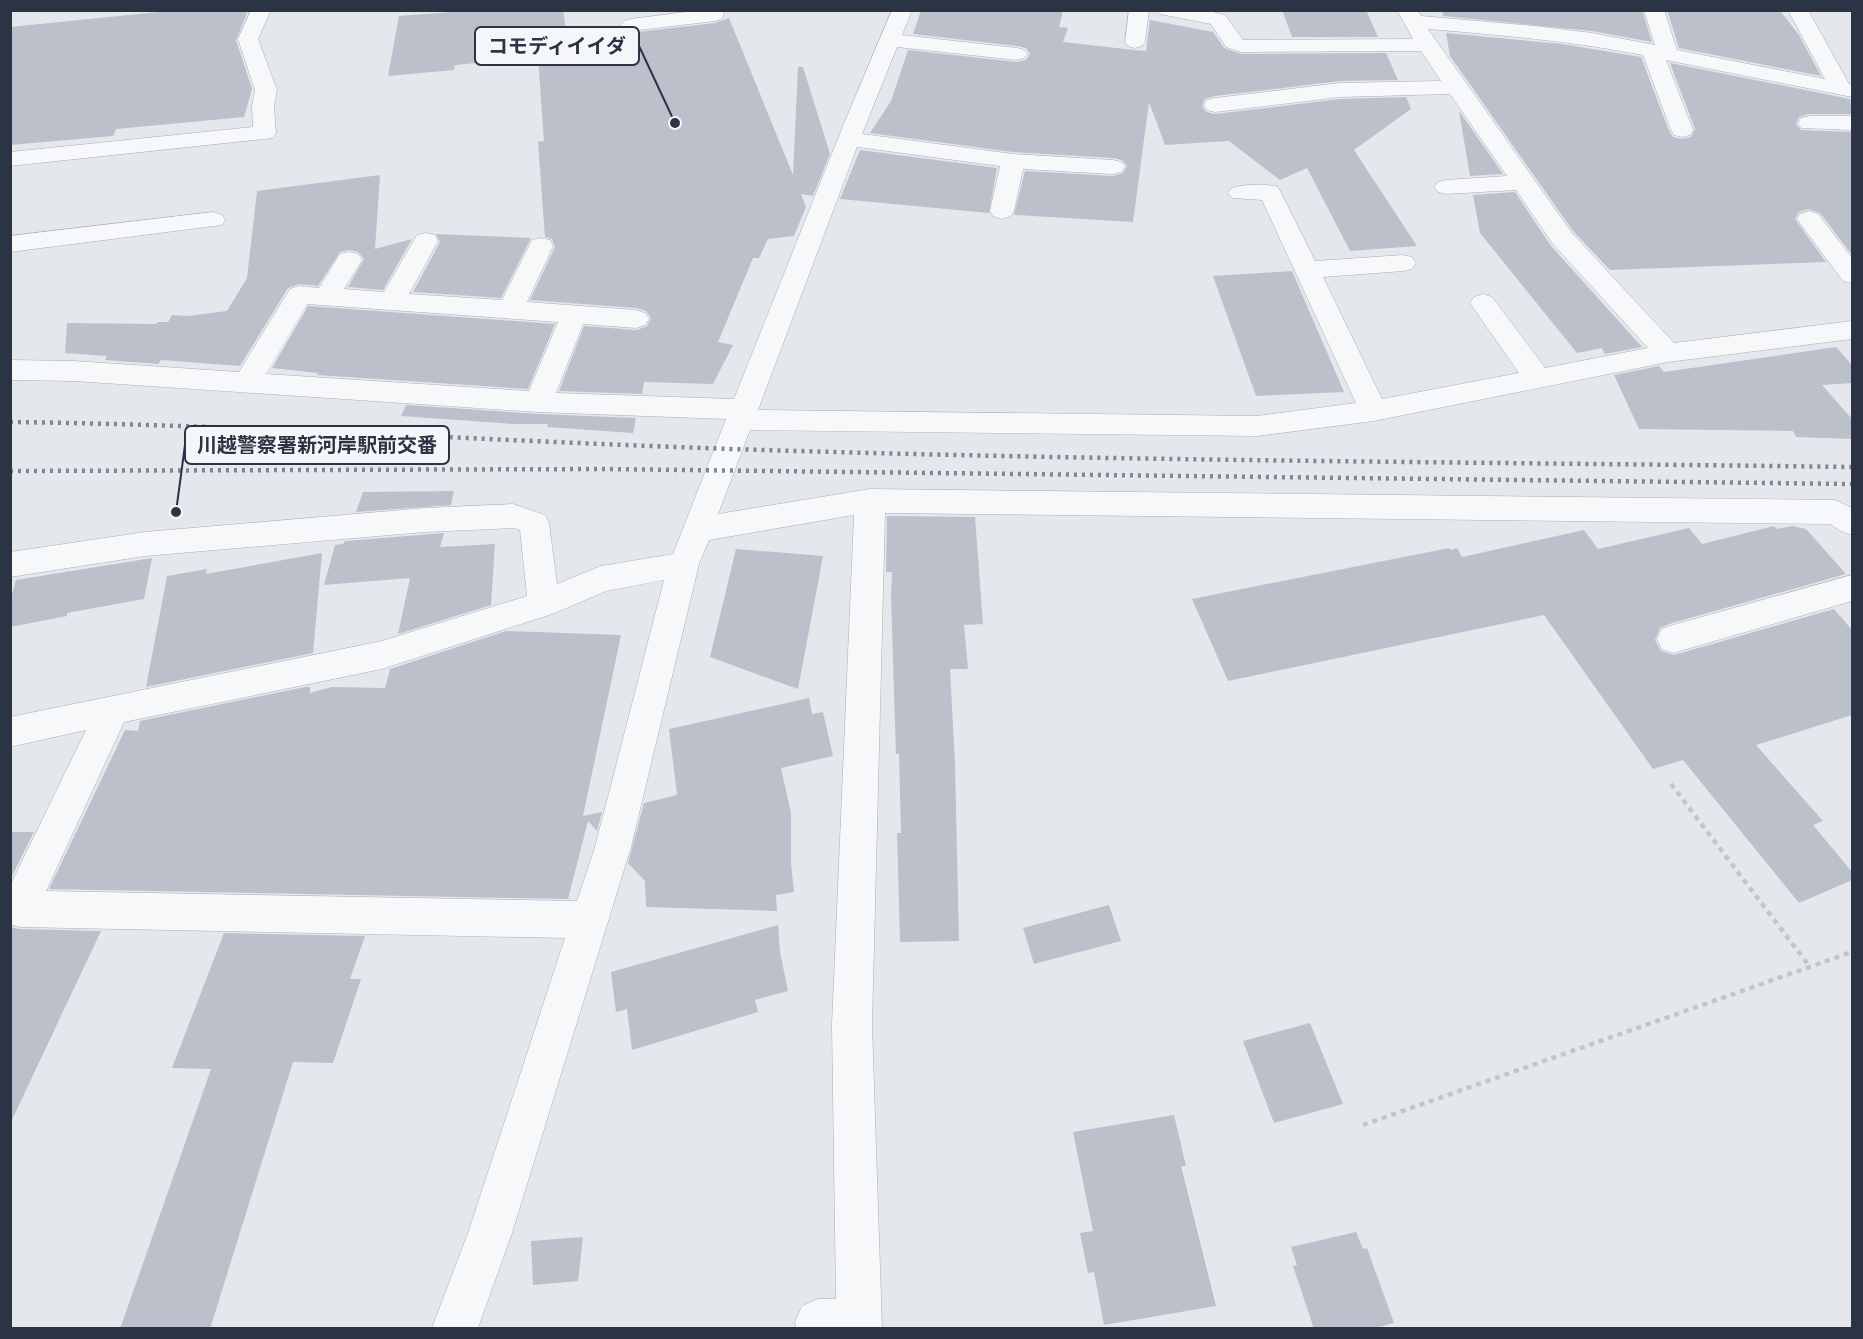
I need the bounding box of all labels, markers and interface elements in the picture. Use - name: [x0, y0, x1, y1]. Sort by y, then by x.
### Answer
- callout: コモディイイダ: [475, 27, 639, 65]
- text: コモディイイダ: [488, 33, 626, 57]
- callout: 川越警察署新河岸駅前交番: [185, 426, 449, 464]
- text: 川越警察署新河岸駅前交番: [197, 432, 437, 456]

